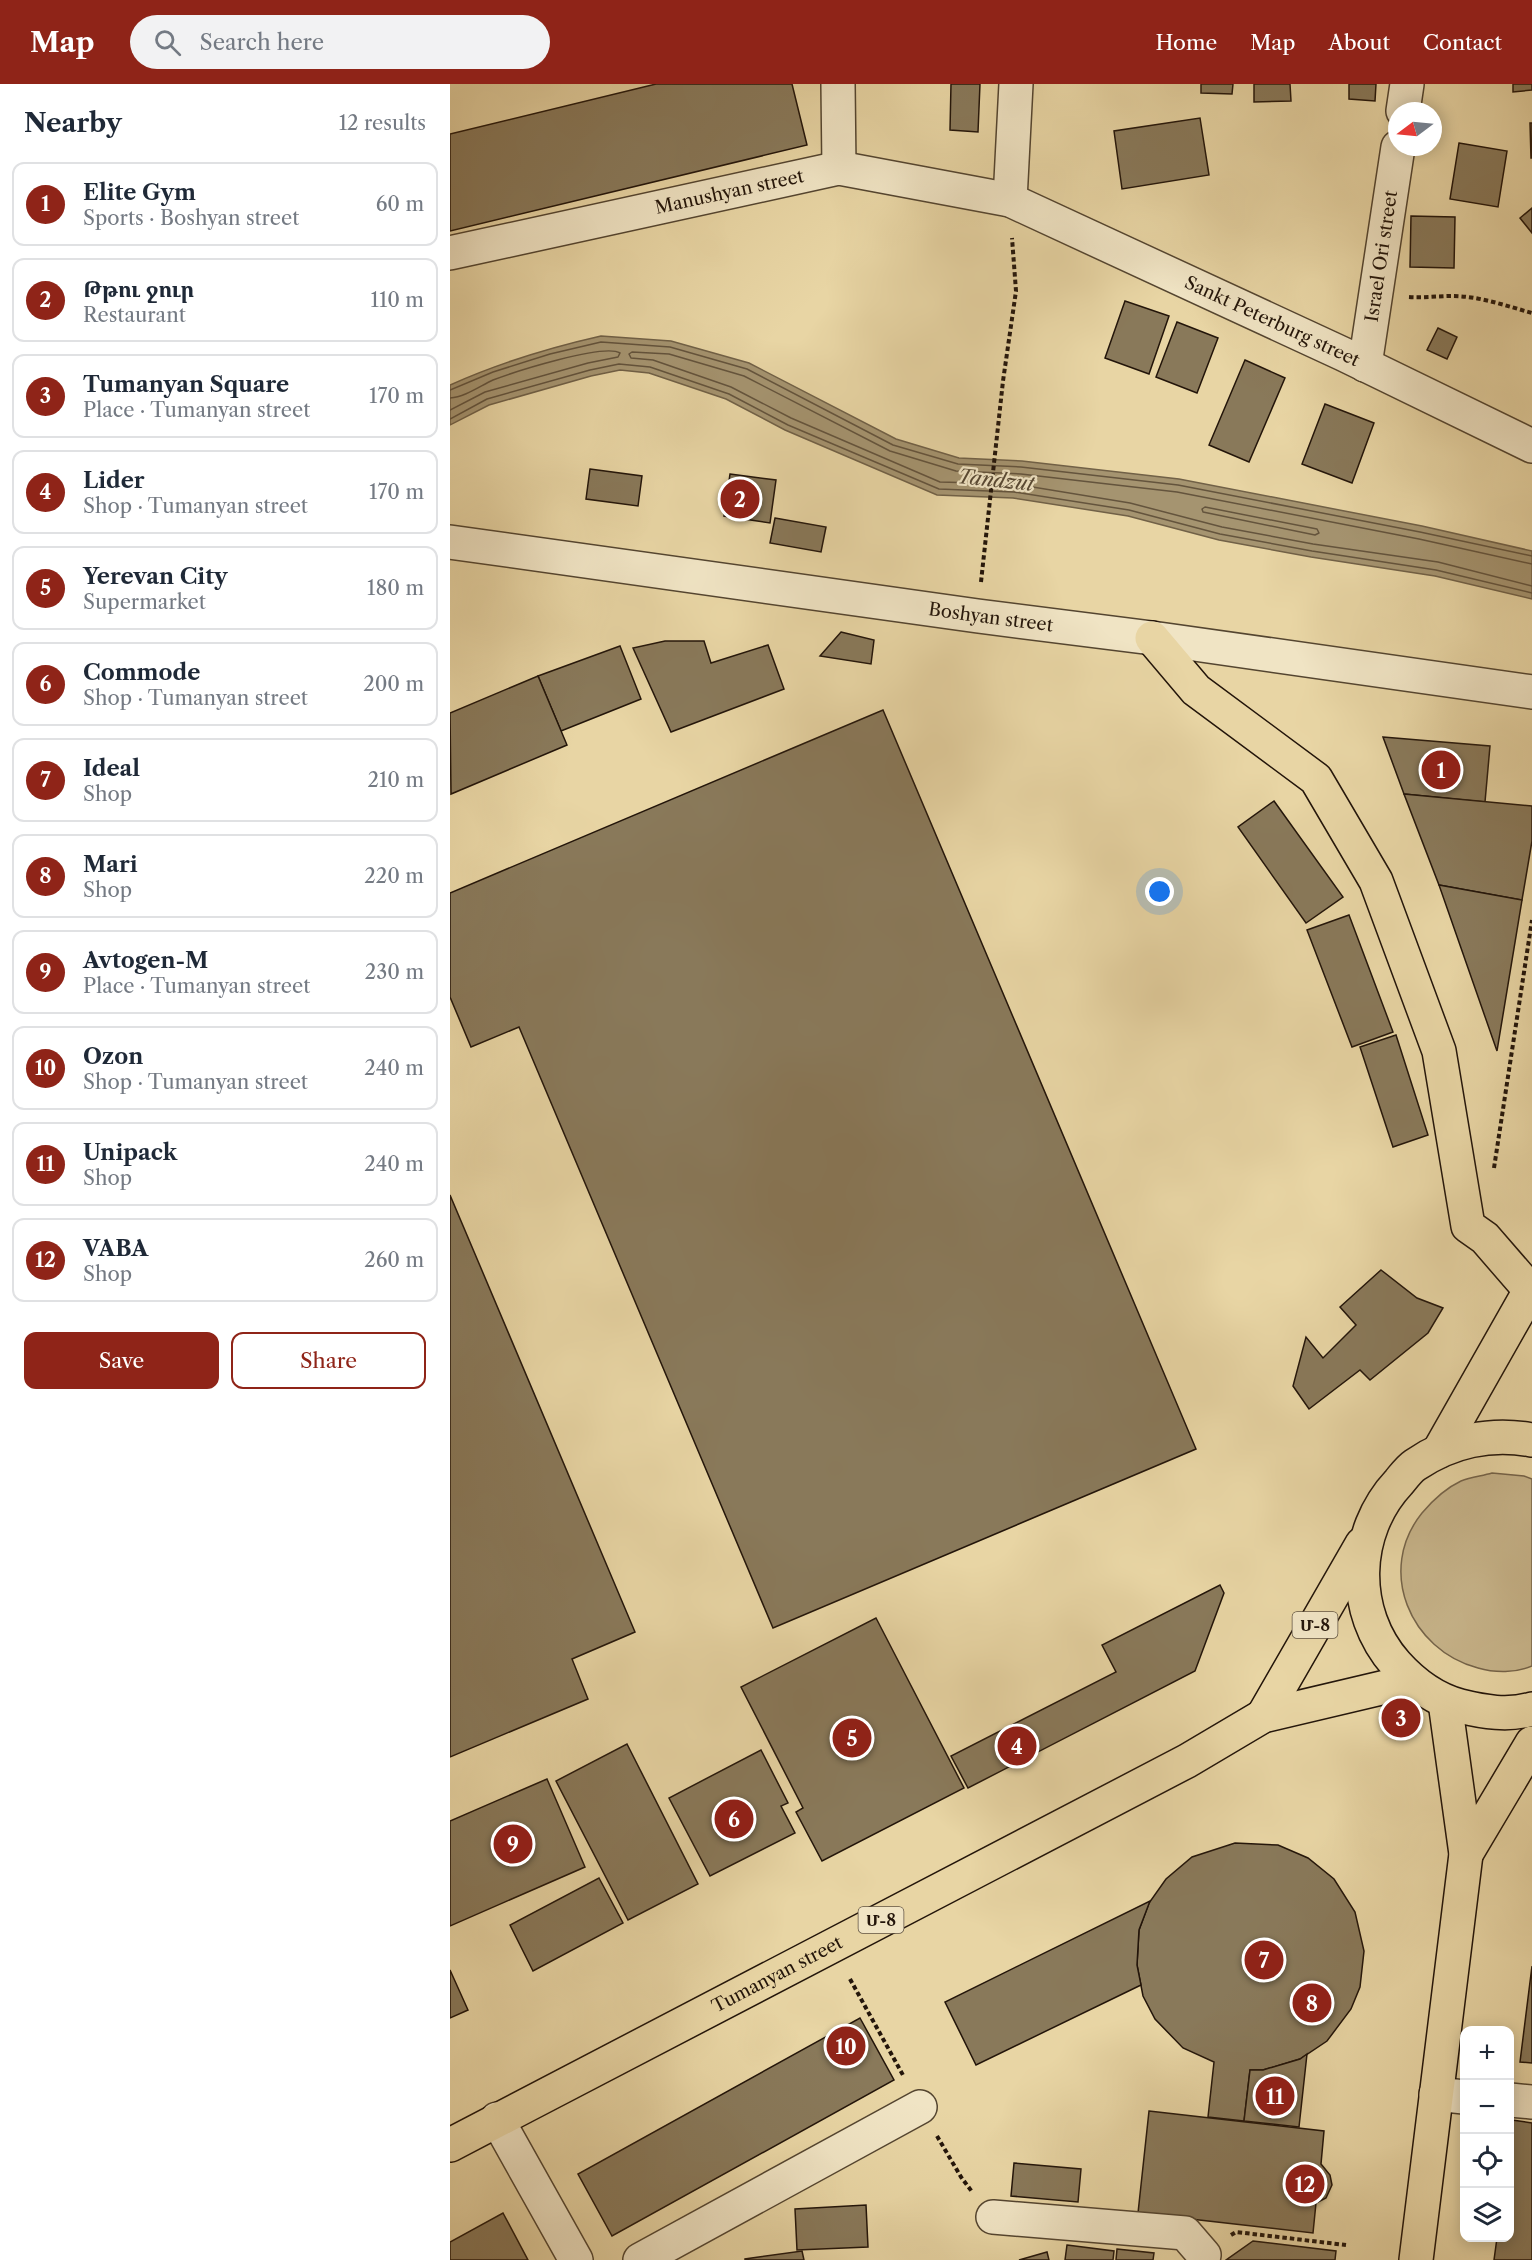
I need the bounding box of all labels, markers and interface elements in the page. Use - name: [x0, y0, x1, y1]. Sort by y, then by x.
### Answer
- search box: [130, 15, 550, 69]
- text: Map: [30, 25, 94, 59]
- icon: search: [151, 26, 184, 59]
- text: Search here: [199, 29, 324, 56]
- text: Home: [1156, 30, 1217, 55]
- text: Map: [1250, 30, 1295, 55]
- text: About: [1328, 30, 1390, 55]
- text: Contact: [1423, 30, 1502, 55]
- north arrow: [1388, 102, 1442, 156]
- text: Nearby: [24, 107, 122, 139]
- text: 12 results: [339, 111, 426, 135]
- street label: Manushyan street: [653, 165, 806, 219]
- text: Elite Gym: [83, 179, 196, 206]
- street label: Israel Ori street: [1361, 188, 1402, 323]
- text: 1: [41, 192, 50, 216]
- text: 60 m: [376, 192, 424, 216]
- text: Sports · Boshyan street: [83, 206, 299, 230]
- street label: Sankt Peterburg street: [1181, 271, 1364, 372]
- text: Թթու ջուր: [83, 276, 194, 303]
- text: 2: [40, 288, 51, 312]
- text: 110 m: [371, 288, 424, 312]
- text: Restaurant: [83, 303, 186, 327]
- text: Tumanyan Square: [83, 371, 289, 398]
- text: 3: [40, 384, 51, 408]
- text: 170 m: [369, 384, 424, 408]
- text: Place · Tumanyan street: [83, 398, 310, 422]
- water label: Tandzut: [957, 464, 1036, 496]
- text: Lider: [83, 467, 145, 494]
- pin: 2: [720, 476, 760, 522]
- text: 4: [40, 480, 51, 504]
- text: 170 m: [369, 480, 424, 504]
- text: Shop · Tumanyan street: [83, 494, 308, 518]
- text: Yerevan City: [83, 563, 228, 590]
- text: 5: [40, 576, 51, 600]
- text: 180 m: [367, 576, 424, 600]
- text: Supermarket: [83, 590, 206, 614]
- street label: Boshyan street: [927, 598, 1055, 636]
- text: Commode: [83, 659, 200, 686]
- text: 6: [40, 672, 51, 696]
- text: 200 m: [363, 672, 424, 696]
- text: Shop · Tumanyan street: [83, 686, 308, 710]
- pin: 1: [1422, 748, 1460, 792]
- text: Ideal: [83, 755, 140, 782]
- text: 7: [40, 768, 51, 792]
- text: 210 m: [367, 768, 424, 792]
- text: Shop: [83, 782, 132, 806]
- text: Mari: [83, 851, 138, 878]
- text: 8: [39, 864, 52, 888]
- text: 220 m: [364, 864, 424, 888]
- your location: [1145, 877, 1174, 906]
- text: Shop: [83, 878, 132, 902]
- text: Avtogen-M: [83, 947, 208, 974]
- text: 9: [40, 960, 51, 984]
- text: 230 m: [365, 960, 424, 984]
- text: Place · Tumanyan street: [83, 974, 310, 998]
- text: Ozon: [83, 1043, 143, 1070]
- text: 10: [35, 1056, 56, 1080]
- text: 240 m: [364, 1056, 424, 1080]
- text: Shop · Tumanyan street: [83, 1070, 308, 1094]
- text: Unipack: [83, 1139, 177, 1166]
- text: 11: [37, 1152, 55, 1176]
- text: 240 m: [364, 1152, 424, 1176]
- text: Shop: [83, 1166, 132, 1190]
- text: VABA: [83, 1235, 148, 1262]
- text: 12: [35, 1248, 56, 1272]
- text: 260 m: [364, 1248, 424, 1272]
- text: Shop: [83, 1262, 132, 1286]
- button: Save: [24, 1332, 219, 1389]
- button: Share: [231, 1332, 426, 1389]
- road number: Մ-8: [1292, 1612, 1338, 1638]
- pin: 3: [1382, 1696, 1420, 1740]
- pin: 5: [832, 1716, 872, 1760]
- pin: 4: [998, 1724, 1036, 1768]
- pin: 6: [714, 1796, 754, 1842]
- pin: 9: [494, 1822, 532, 1866]
- road number: Մ-8: [858, 1907, 904, 1933]
- street label: Tumanyan street: [708, 1931, 847, 2018]
- pin: 7: [1244, 1938, 1284, 1982]
- pin: 8: [1292, 1980, 1332, 2026]
- pin: 10: [826, 2024, 866, 2068]
- map controls: [1460, 2026, 1514, 2242]
- button: +: [1460, 2026, 1514, 2080]
- pin: 11: [1256, 2074, 1294, 2118]
- button: −: [1460, 2080, 1514, 2134]
- button: locate: [1460, 2134, 1514, 2188]
- pin: 12: [1286, 2162, 1324, 2206]
- button: layers: [1460, 2188, 1514, 2242]

